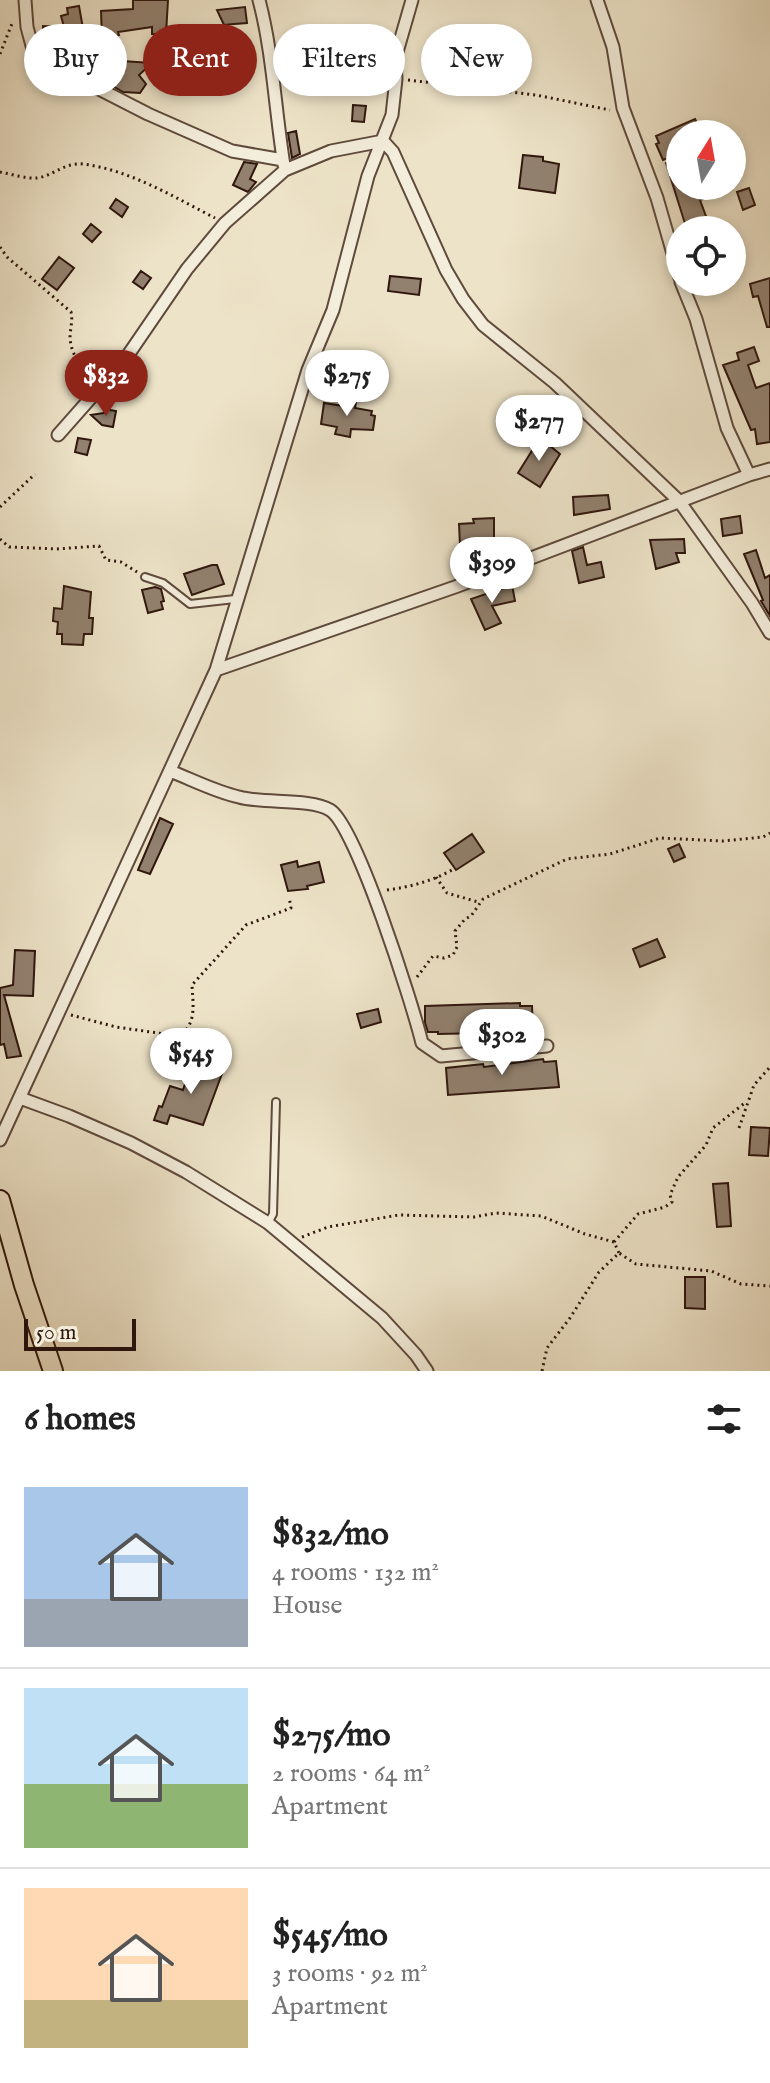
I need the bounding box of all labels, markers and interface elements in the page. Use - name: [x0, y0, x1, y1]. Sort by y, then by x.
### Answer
- chip: Buy: [24, 24, 127, 96]
- chip: Rent: [143, 24, 257, 96]
- chip: Filters: [273, 24, 405, 96]
- chip: New: [421, 24, 532, 96]
- north arrow: [666, 120, 746, 200]
- map controls: [666, 120, 746, 296]
- button: locate: [666, 216, 746, 296]
- pin: $832: [59, 350, 153, 418]
- pin: $275: [300, 350, 394, 418]
- text: $832: [83, 359, 129, 392]
- text: $275: [323, 359, 371, 392]
- pin: $277: [492, 395, 586, 463]
- text: $277: [514, 404, 564, 437]
- pin: $309: [445, 537, 539, 605]
- text: $309: [468, 546, 516, 579]
- pin: $302: [455, 1009, 549, 1077]
- text: $302: [477, 1018, 527, 1051]
- pin: $545: [144, 1028, 238, 1096]
- text: $545: [168, 1037, 214, 1070]
- scale bar: [24, 1315, 136, 1351]
- text: 50 m: [36, 1319, 77, 1347]
- icon: filters: [702, 1397, 746, 1441]
- text: 6 homes: [24, 1398, 136, 1441]
- text: $832/mo: [272, 1513, 389, 1556]
- icon: home: [88, 1519, 184, 1615]
- text: 4 rooms · 132 m²: [272, 1556, 439, 1589]
- text: House: [272, 1589, 342, 1622]
- text: $275/mo: [272, 1714, 391, 1757]
- icon: home: [88, 1720, 184, 1816]
- text: 2 rooms · 64 m²: [272, 1757, 431, 1790]
- text: Apartment: [272, 1790, 388, 1823]
- text: $545/mo: [272, 1914, 388, 1957]
- icon: home: [88, 1920, 184, 2016]
- text: 3 rooms · 92 m²: [272, 1957, 428, 1990]
- text: Apartment: [272, 1990, 388, 2023]

